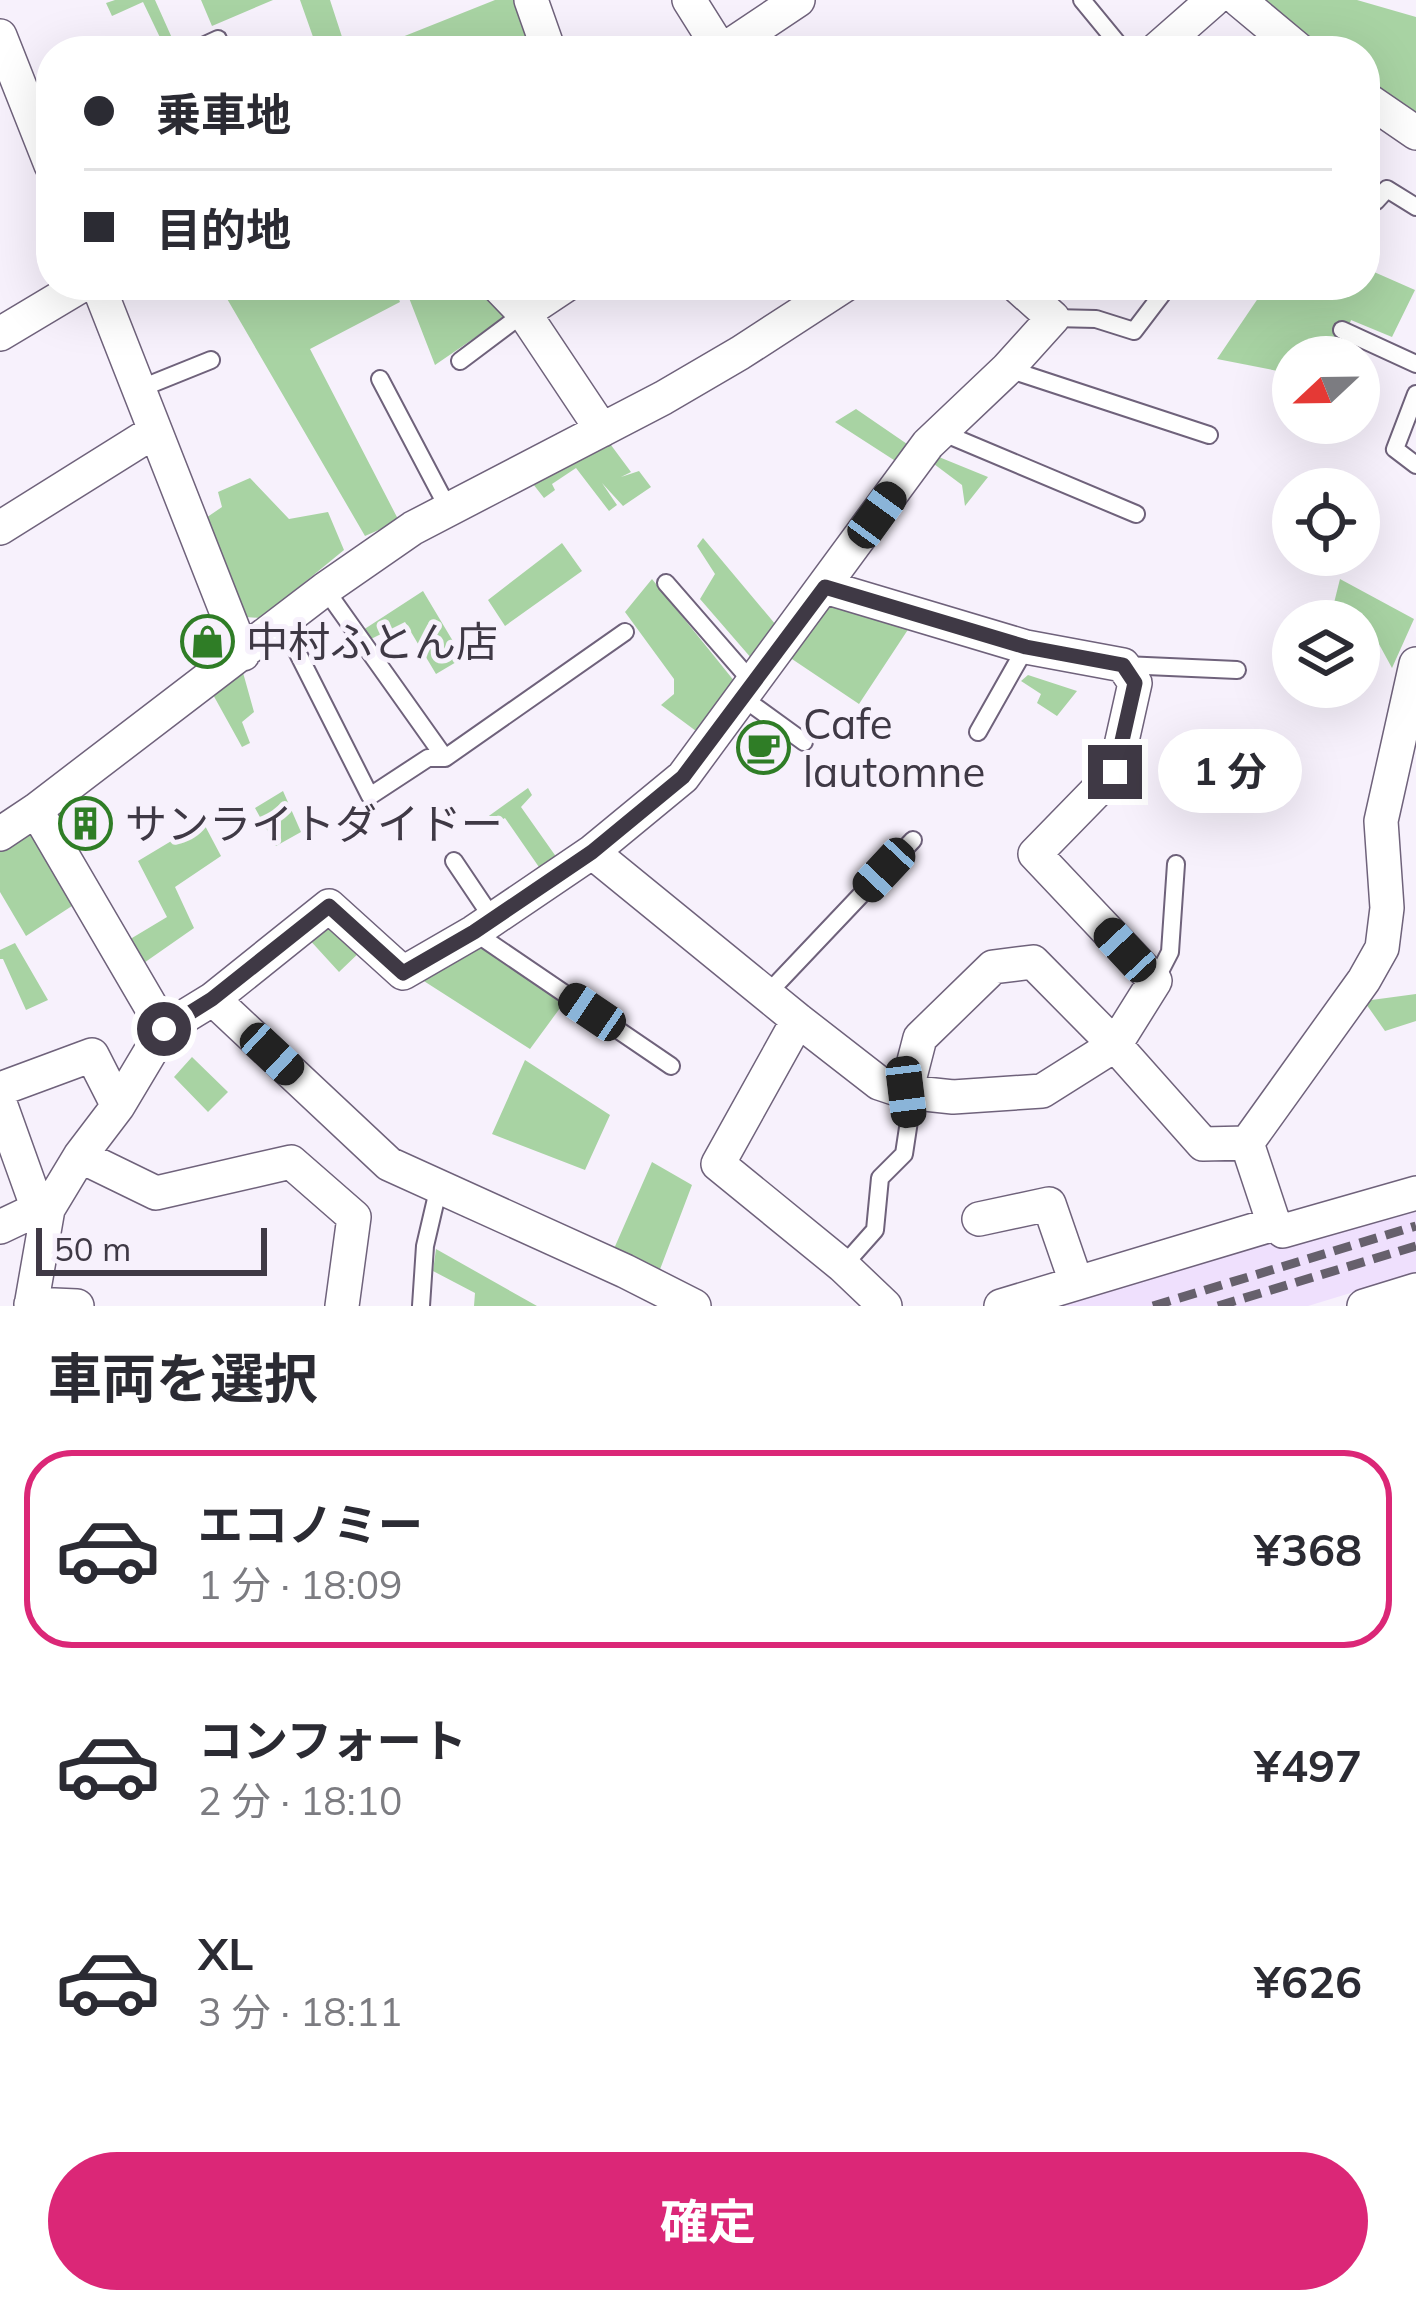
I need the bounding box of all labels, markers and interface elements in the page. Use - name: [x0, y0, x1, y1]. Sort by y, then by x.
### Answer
- text: 乗車地: [156, 86, 291, 142]
- text: 目的地: [156, 201, 291, 257]
- north arrow: [1272, 336, 1380, 444]
- map controls: [1272, 336, 1380, 708]
- button: locate: [1272, 468, 1380, 576]
- car: [841, 475, 913, 555]
- button: layers: [1272, 600, 1380, 708]
- shop icon: 中村ふとん店: [179, 613, 235, 669]
- place label: 中村ふとん店: [246, 615, 498, 668]
- place label: Cafe lautomne: [803, 697, 985, 798]
- cafe icon: Cafe lautomne: [736, 719, 792, 775]
- callout: 1 分: [1157, 730, 1301, 814]
- route end: [1088, 745, 1142, 799]
- text: 1 分: [1193, 746, 1267, 795]
- building icon: サンライトダイドー: [58, 795, 114, 851]
- place label: サンライトダイドー: [125, 797, 503, 850]
- car: [846, 831, 922, 909]
- car: [1087, 911, 1163, 989]
- car: [552, 977, 632, 1047]
- route start: [137, 1002, 191, 1056]
- car: [233, 1016, 311, 1092]
- car: [884, 1054, 928, 1130]
- scale bar: [36, 1222, 267, 1275]
- text: 50 m: [54, 1228, 131, 1269]
- text: 車両を選択: [48, 1344, 318, 1412]
- icon: car: [54, 1495, 162, 1603]
- text: エコノミー: [198, 1496, 423, 1552]
- text: ¥368: [1254, 1521, 1362, 1577]
- text: 1 分 · 18:09: [198, 1560, 402, 1609]
- icon: car: [54, 1711, 162, 1819]
- text: コンフォート: [198, 1712, 467, 1768]
- text: ¥497: [1254, 1737, 1362, 1793]
- text: 2 分 · 18:10: [198, 1776, 402, 1825]
- text: XL: [198, 1925, 253, 1981]
- icon: car: [54, 1927, 162, 2035]
- text: ¥626: [1254, 1953, 1362, 2009]
- text: 3 分 · 18:11: [198, 1987, 402, 2036]
- button: 確定: [48, 2152, 1368, 2290]

